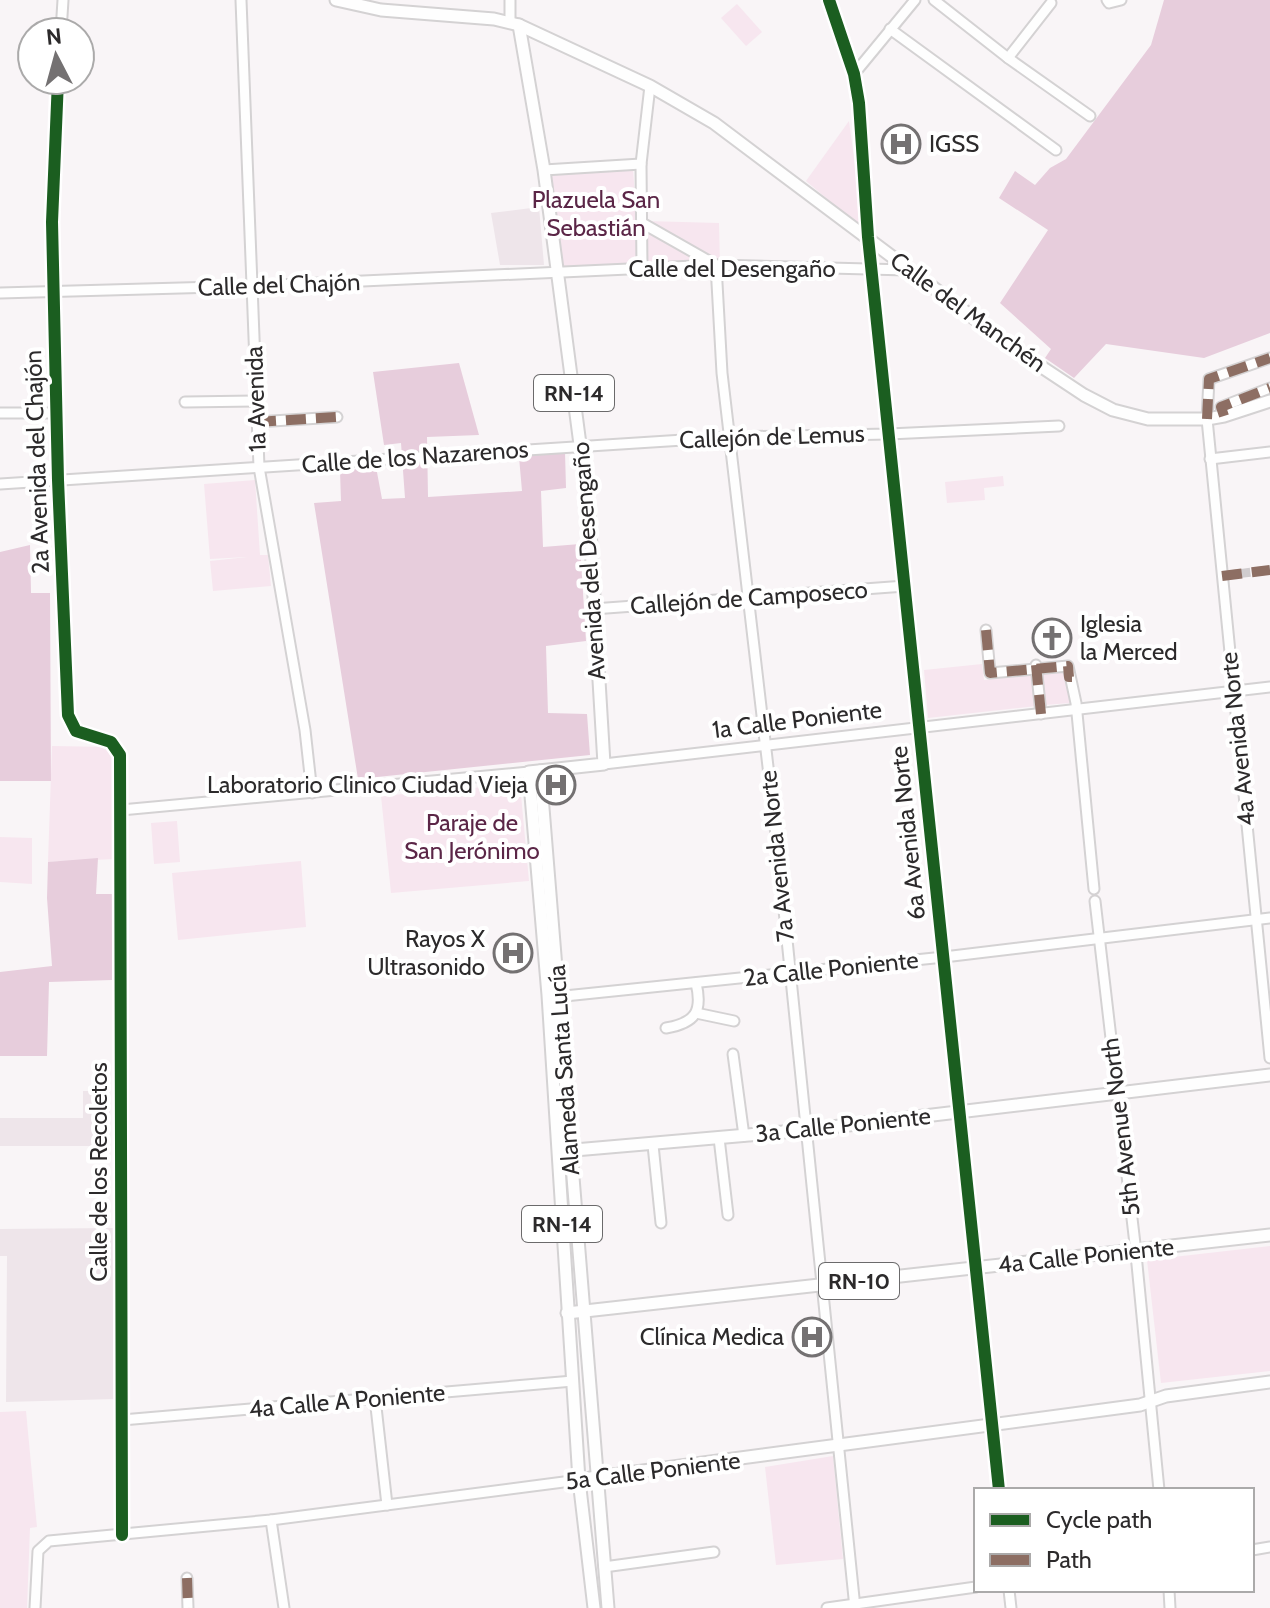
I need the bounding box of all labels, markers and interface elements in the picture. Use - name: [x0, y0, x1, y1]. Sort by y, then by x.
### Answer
- north arrow: [16, 16, 96, 96]
- text: N: [45, 22, 63, 51]
- hospital icon: IGSS: [880, 123, 922, 165]
- place label: IGSS: [929, 129, 979, 158]
- park label: Plazuela San Sebastián: [532, 185, 660, 242]
- street label: Calle del Manchén: [885, 245, 1052, 378]
- street label: Calle del Desengaño: [628, 254, 836, 283]
- street label: Calle del Chajón: [197, 267, 361, 302]
- street label: 1a Avenida: [239, 345, 272, 452]
- street label: 2a Avenida del Chajón: [18, 350, 55, 574]
- road number: RN-14: [534, 375, 614, 411]
- street label: Callejón de Lemus: [679, 419, 865, 454]
- street label: Calle de los Nazarenos: [301, 434, 529, 479]
- street label: Avenida del Desengaño: [566, 441, 611, 681]
- street label: Callejón de Camposeco: [629, 575, 869, 620]
- place label: Iglesia la Merced: [1080, 609, 1178, 666]
- church icon: Iglesia la Merced: [1031, 617, 1073, 659]
- street label: 4a Avenida Norte: [1214, 651, 1261, 828]
- street label: 1a Calle Poniente: [710, 695, 883, 744]
- street label: 6a Avenida Norte: [884, 745, 931, 921]
- hospital icon: Laboratorio Clinico Ciudad Vieja: [535, 764, 577, 806]
- street label: 7a Avenida Norte: [753, 769, 800, 943]
- place label: Laboratorio Clinico Ciudad Vieja: [207, 770, 528, 799]
- park label: Paraje de San Jerónimo: [404, 808, 540, 865]
- place label: Rayos X Ultrasonido: [367, 924, 486, 981]
- hospital icon: Rayos X Ultrasonido: [492, 932, 534, 974]
- street label: 2a Calle Poniente: [742, 945, 920, 992]
- street label: Alameda Santa Lucía: [542, 963, 585, 1176]
- street label: 5th Avenue North: [1095, 1036, 1146, 1218]
- street label: Calle de los Recoletos: [84, 1062, 113, 1282]
- street label: 3a Calle Poniente: [754, 1101, 932, 1148]
- road number: RN-14: [522, 1206, 602, 1242]
- street label: 4a Calle Poniente: [996, 1232, 1175, 1279]
- road number: RN-10: [819, 1263, 899, 1299]
- hospital icon: Clínica Medica: [791, 1316, 833, 1358]
- place label: Clínica Medica: [640, 1322, 784, 1351]
- street label: 4a Calle A Poniente: [248, 1377, 446, 1424]
- street label: 5a Calle Poniente: [564, 1445, 742, 1496]
- legend: [974, 1488, 1254, 1592]
- text: Cycle path: [1046, 1505, 1152, 1534]
- text: Path: [1046, 1545, 1092, 1574]

